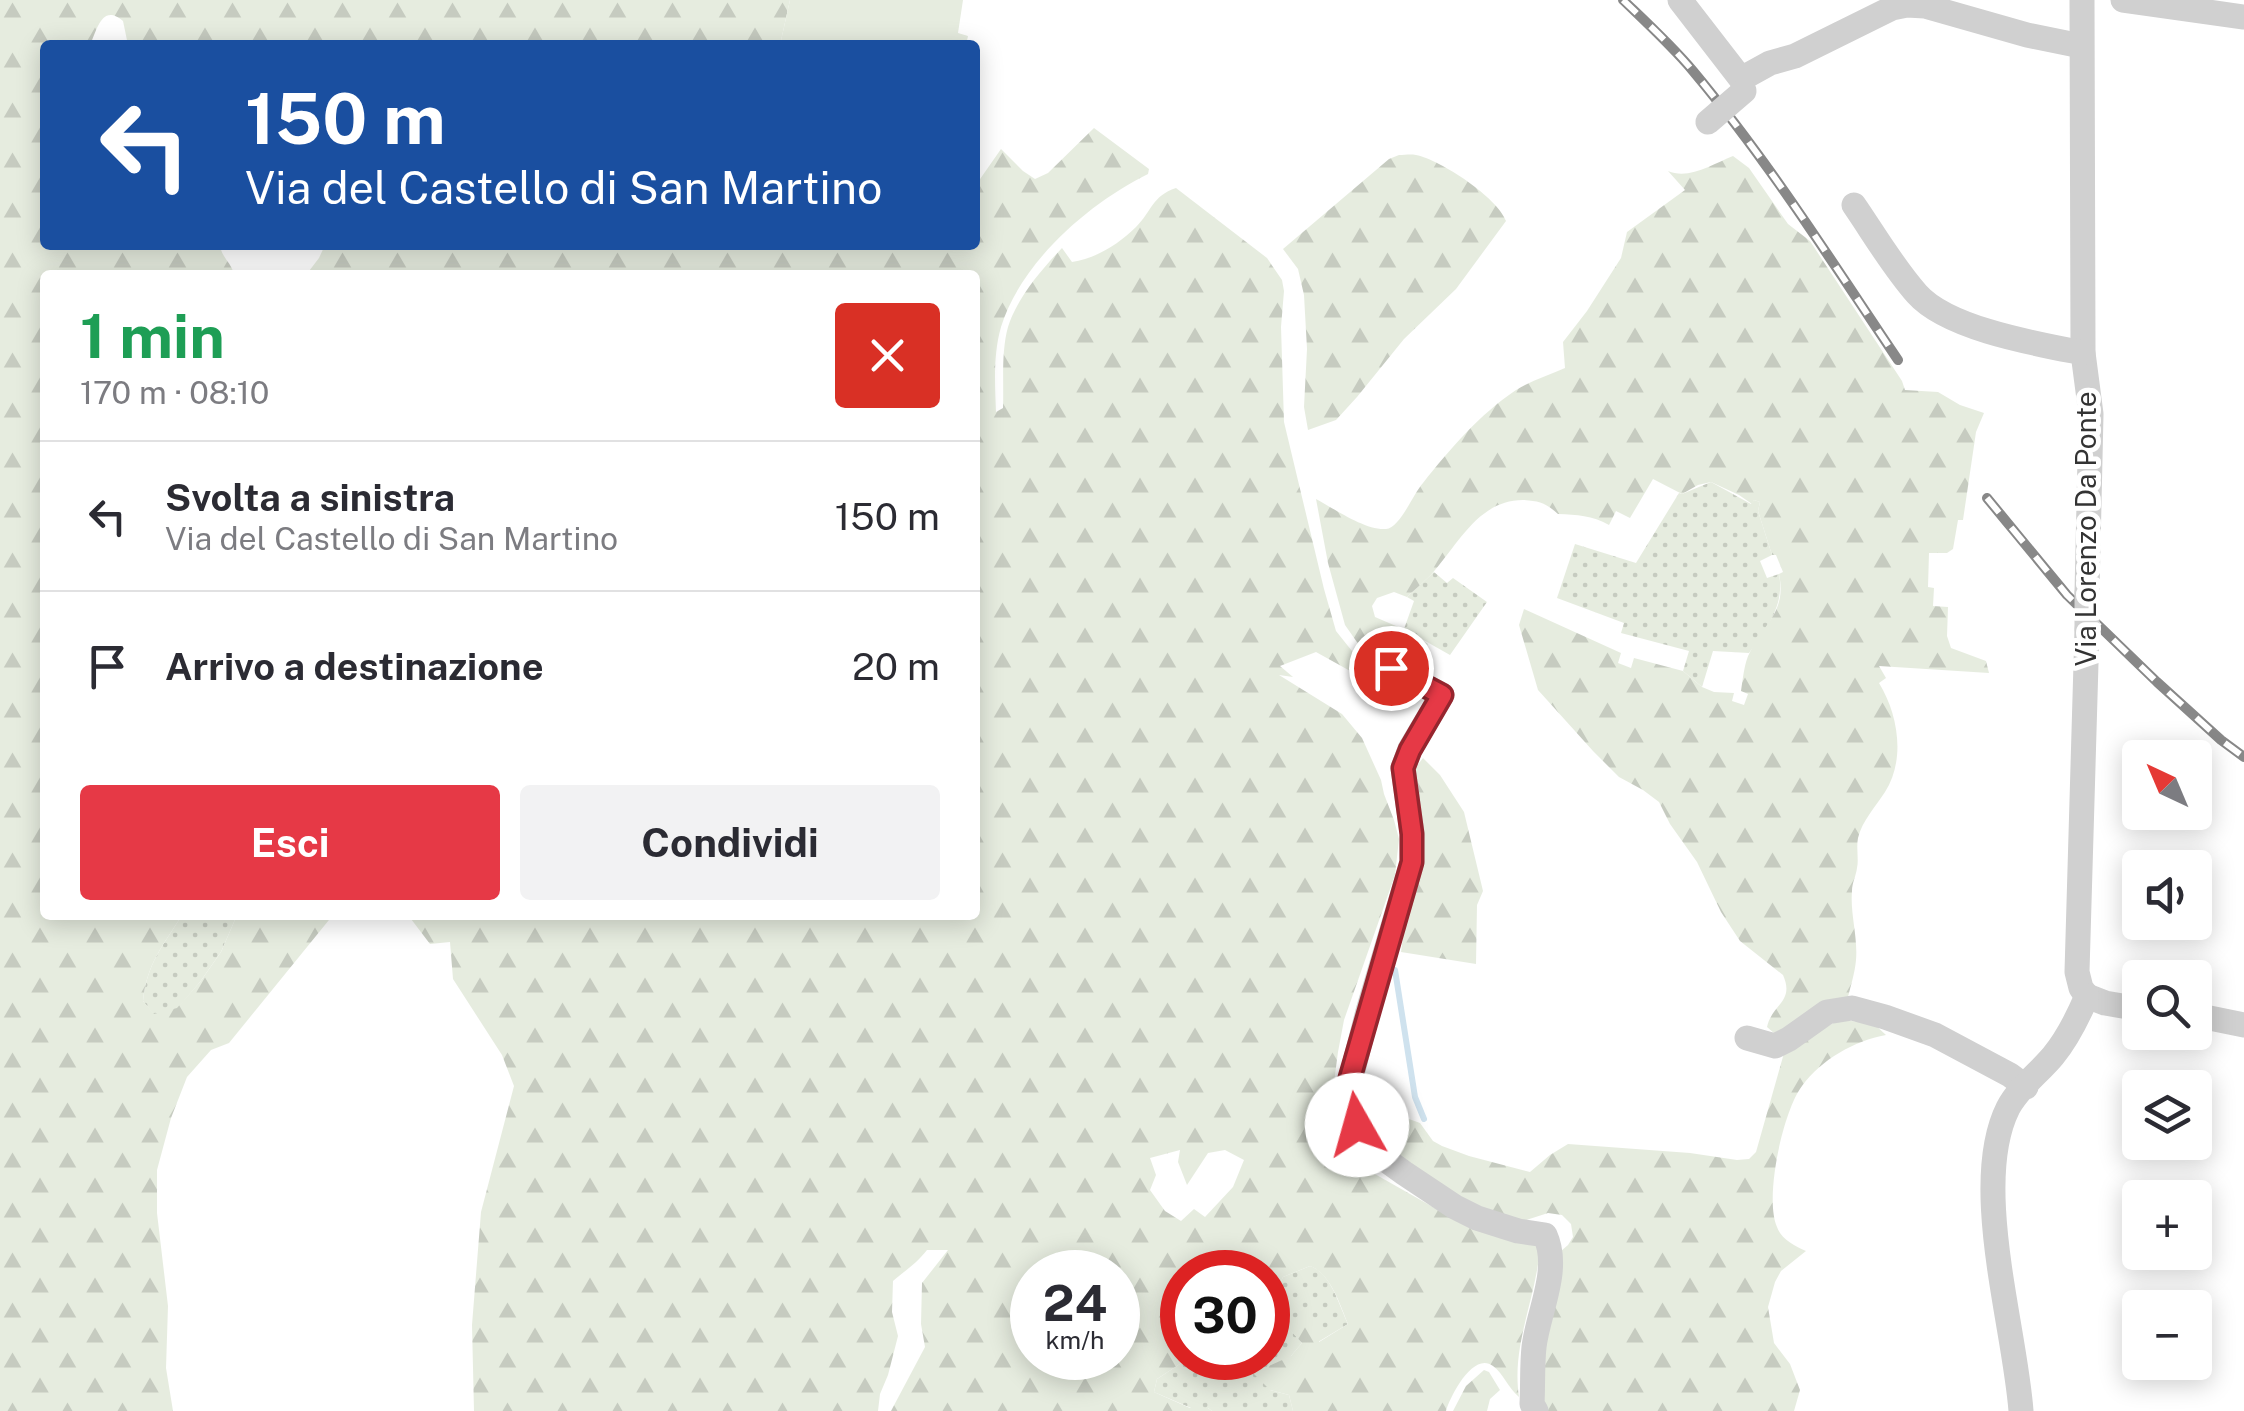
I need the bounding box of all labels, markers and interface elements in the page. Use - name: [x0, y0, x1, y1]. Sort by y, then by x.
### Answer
- text: 150 m: [245, 77, 446, 160]
- icon: left: [80, 80, 210, 210]
- text: Via del Castello di San Martino: [245, 161, 882, 214]
- text: 1 min: [80, 301, 225, 372]
- button: close: [835, 303, 940, 408]
- text: 170 m · 08:10: [80, 374, 269, 411]
- street label: Via Lorenzo Da Ponte: [2069, 391, 2102, 667]
- text: Svolta a sinistra: [165, 475, 455, 520]
- icon: left: [80, 489, 135, 544]
- text: 150 m: [835, 494, 940, 539]
- text: Via del Castello di San Martino: [165, 520, 618, 557]
- pin: [1349, 626, 1434, 711]
- icon: arrive: [80, 639, 135, 694]
- icon: arrive: [1364, 641, 1419, 696]
- text: Arrivo a destinazione: [165, 644, 544, 689]
- text: 20 m: [852, 644, 940, 689]
- north arrow: [2122, 740, 2212, 830]
- map controls: [2122, 740, 2212, 1380]
- button: Esci: [80, 785, 500, 900]
- button: Condividi: [520, 785, 940, 900]
- button: sound: [2122, 850, 2212, 940]
- button: search: [2122, 960, 2212, 1050]
- button: layers: [2122, 1070, 2212, 1160]
- position arrow: [1305, 1073, 1409, 1177]
- button: +: [2122, 1180, 2212, 1270]
- speed limit sign: 30: [1160, 1250, 1290, 1380]
- text: 24: [1043, 1273, 1107, 1332]
- button: −: [2122, 1290, 2212, 1380]
- text: km/h: [1046, 1325, 1104, 1355]

